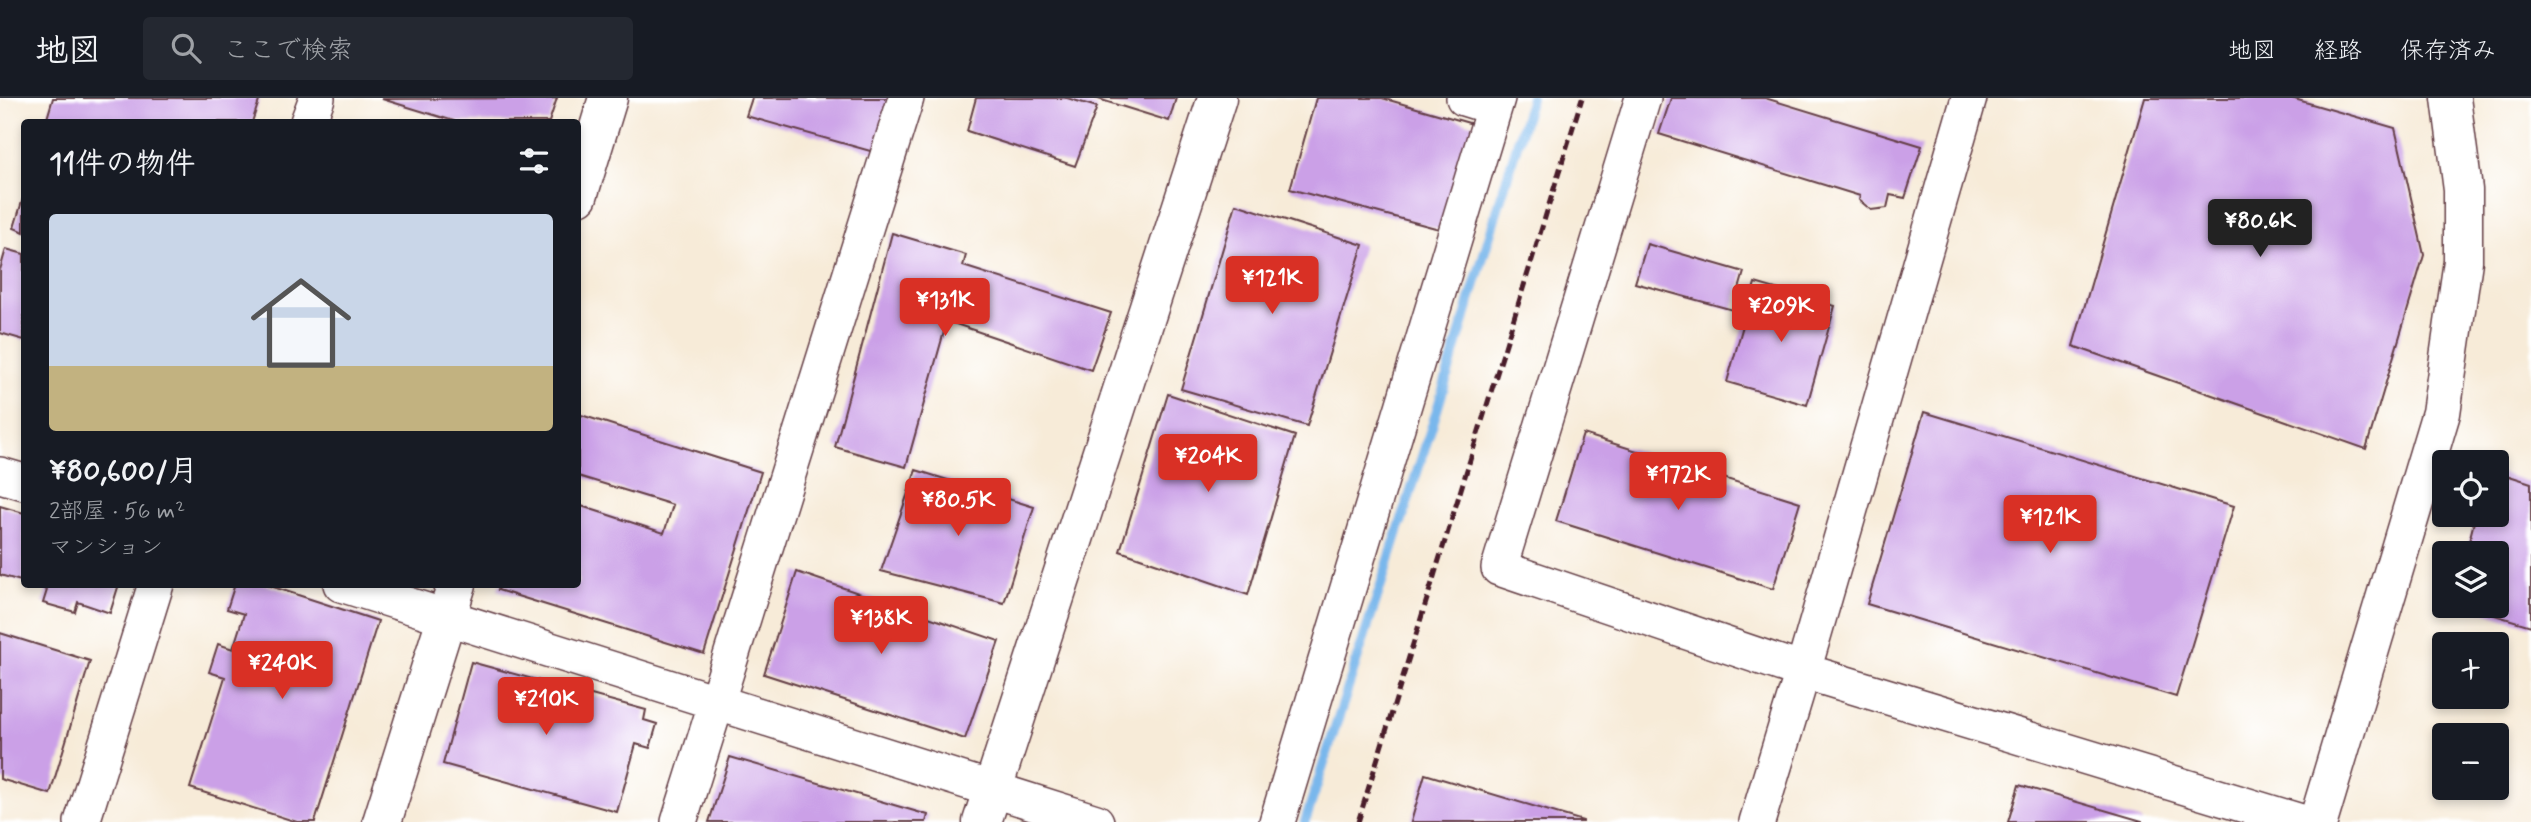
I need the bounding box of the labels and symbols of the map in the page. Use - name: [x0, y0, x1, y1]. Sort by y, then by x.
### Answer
- pin: ¥80.6K: [2203, 200, 2317, 259]
- pin: ¥121K: [1223, 256, 1321, 316]
- pin: ¥131K: [896, 278, 994, 338]
- pin: ¥209K: [1732, 285, 1830, 344]
- pin: ¥204K: [1159, 434, 1257, 494]
- pin: ¥172K: [1629, 452, 1727, 512]
- pin: ¥80.5K: [901, 478, 1015, 538]
- pin: ¥121K: [2001, 496, 2099, 555]
- pin: ¥138K: [832, 596, 930, 656]
- pin: ¥240K: [233, 642, 331, 701]
- pin: ¥210K: [497, 678, 595, 737]

